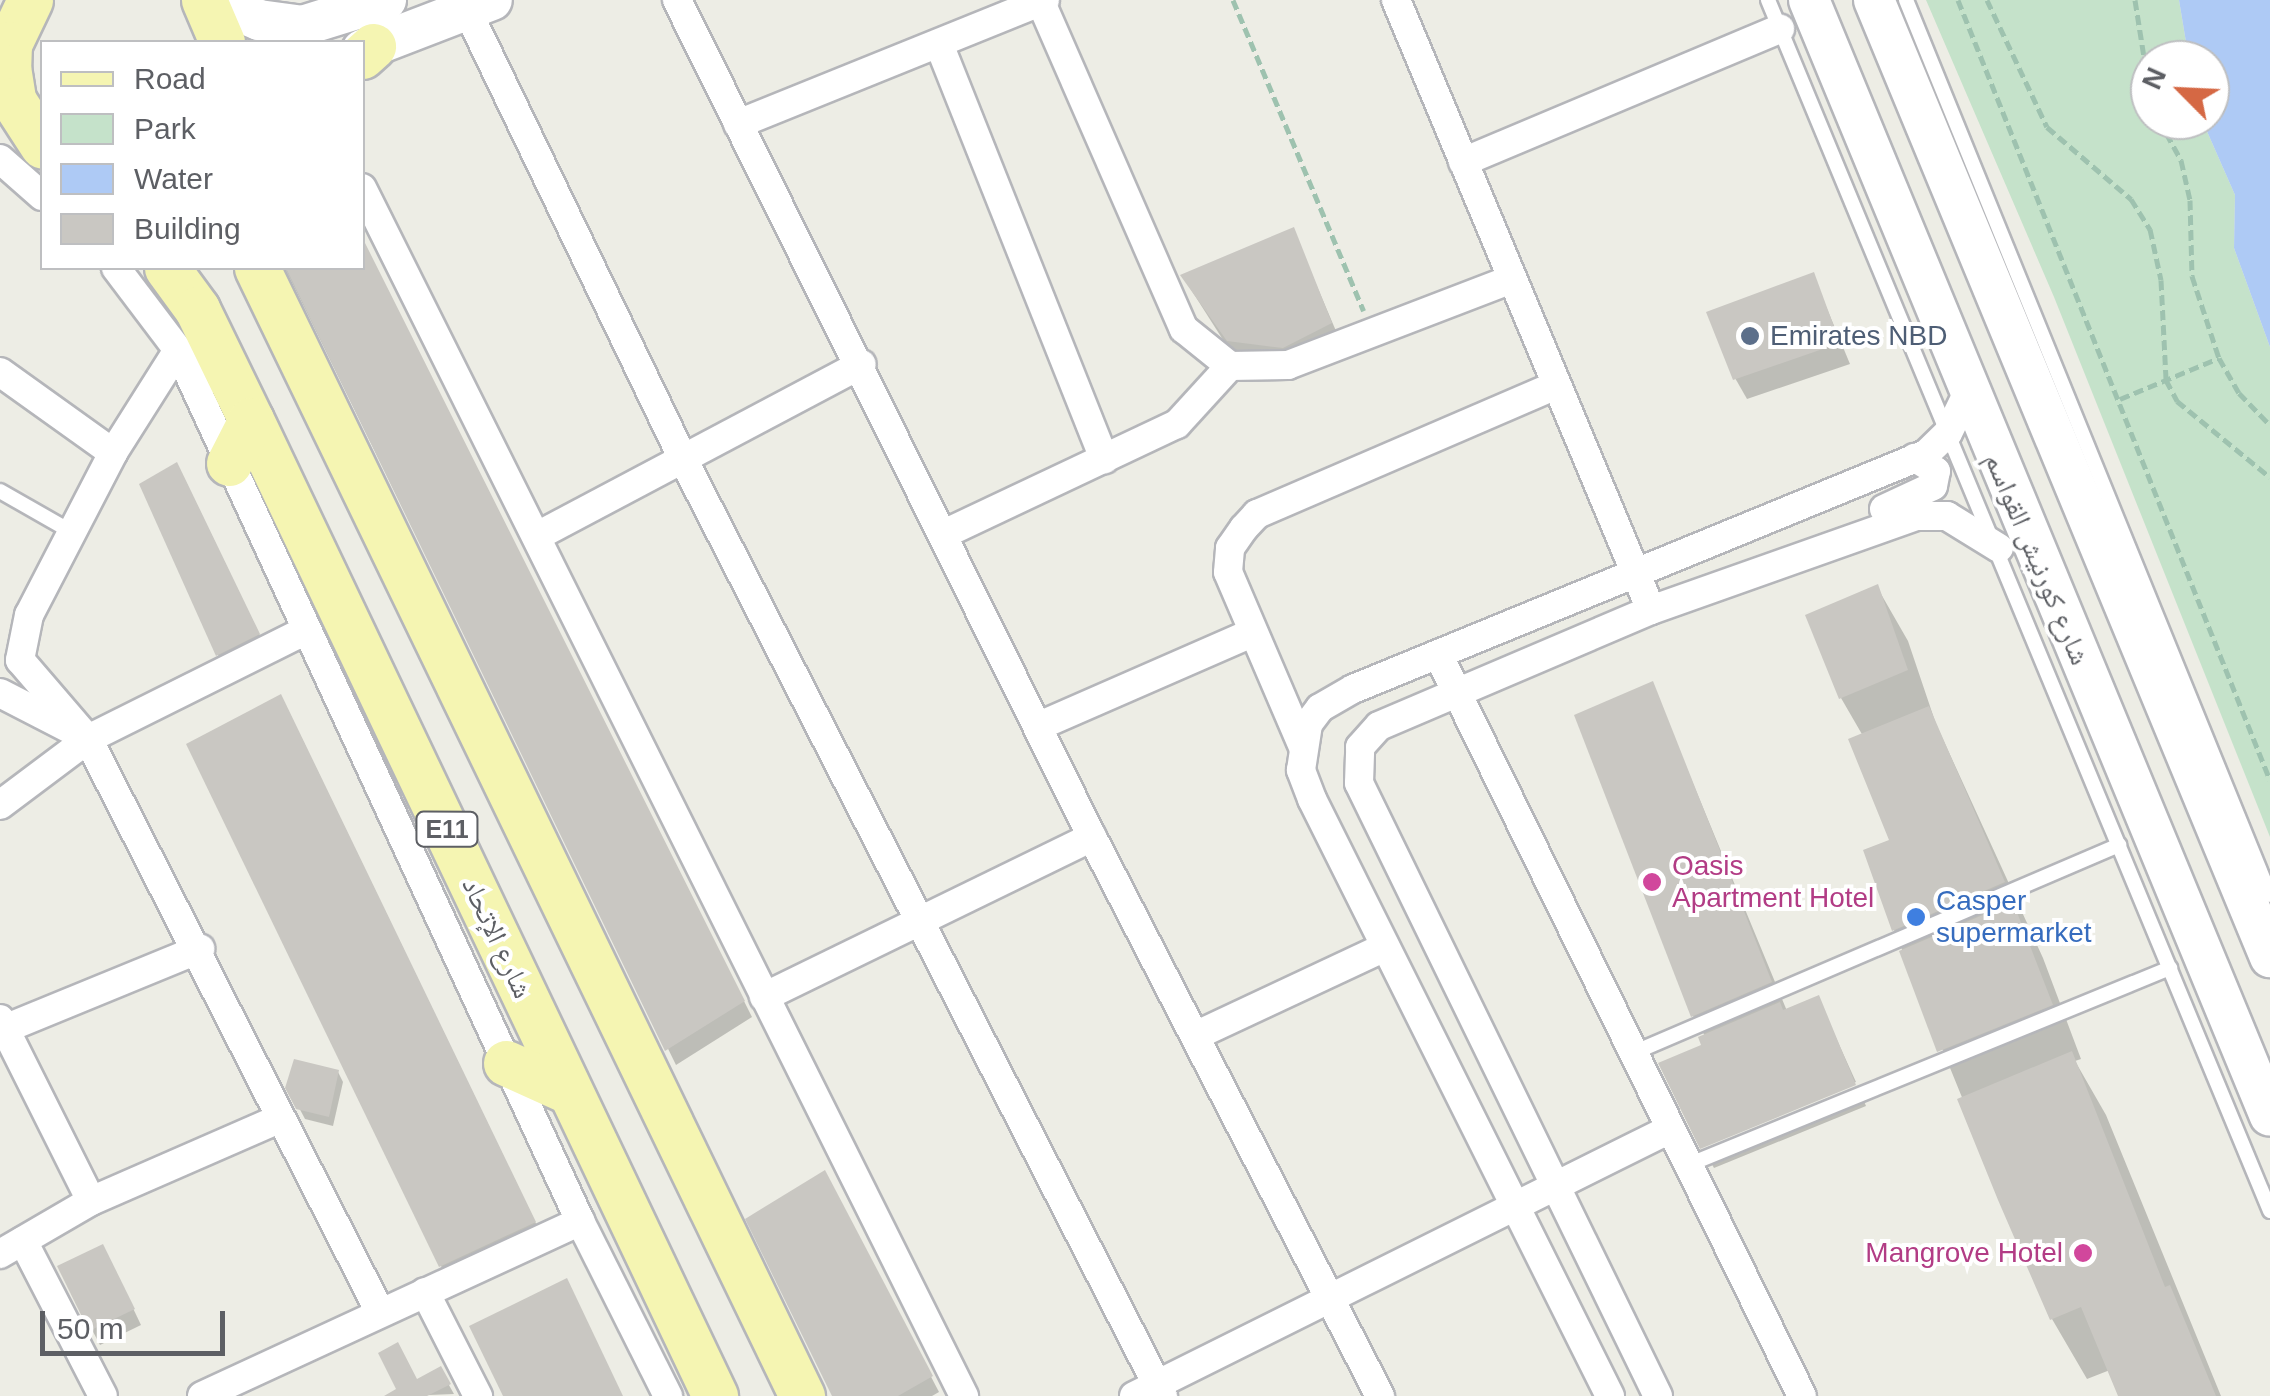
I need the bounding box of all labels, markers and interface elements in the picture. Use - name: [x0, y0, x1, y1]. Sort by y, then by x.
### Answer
- legend: [40, 40, 365, 270]
- north arrow: [2130, 40, 2230, 140]
- text: Road: [134, 62, 206, 95]
- text: N: [2136, 63, 2172, 94]
- text: Park: [134, 112, 196, 145]
- text: Water: [134, 162, 213, 195]
- text: Building: [134, 212, 241, 245]
- place label: Emirates NBD: [1770, 319, 1947, 353]
- marker: Emirates NBD: [1739, 325, 1761, 347]
- street label: شارع كورنيش القواسم: [1977, 448, 2097, 670]
- road number: E11: [414, 809, 480, 849]
- place label: Oasis Apartment Hotel: [1672, 849, 1874, 915]
- marker: Oasis Apartment Hotel: [1641, 871, 1663, 893]
- street label: شارع الإتحاد: [454, 872, 540, 1004]
- place label: Casper supermarket: [1936, 884, 2092, 950]
- marker: Casper supermarket: [1905, 906, 1927, 928]
- place label: Mangrove Hotel: [1865, 1236, 2063, 1270]
- marker: Mangrove Hotel: [2072, 1242, 2094, 1264]
- scale bar: [45, 1291, 230, 1353]
- text: 50 m: [57, 1312, 124, 1345]

